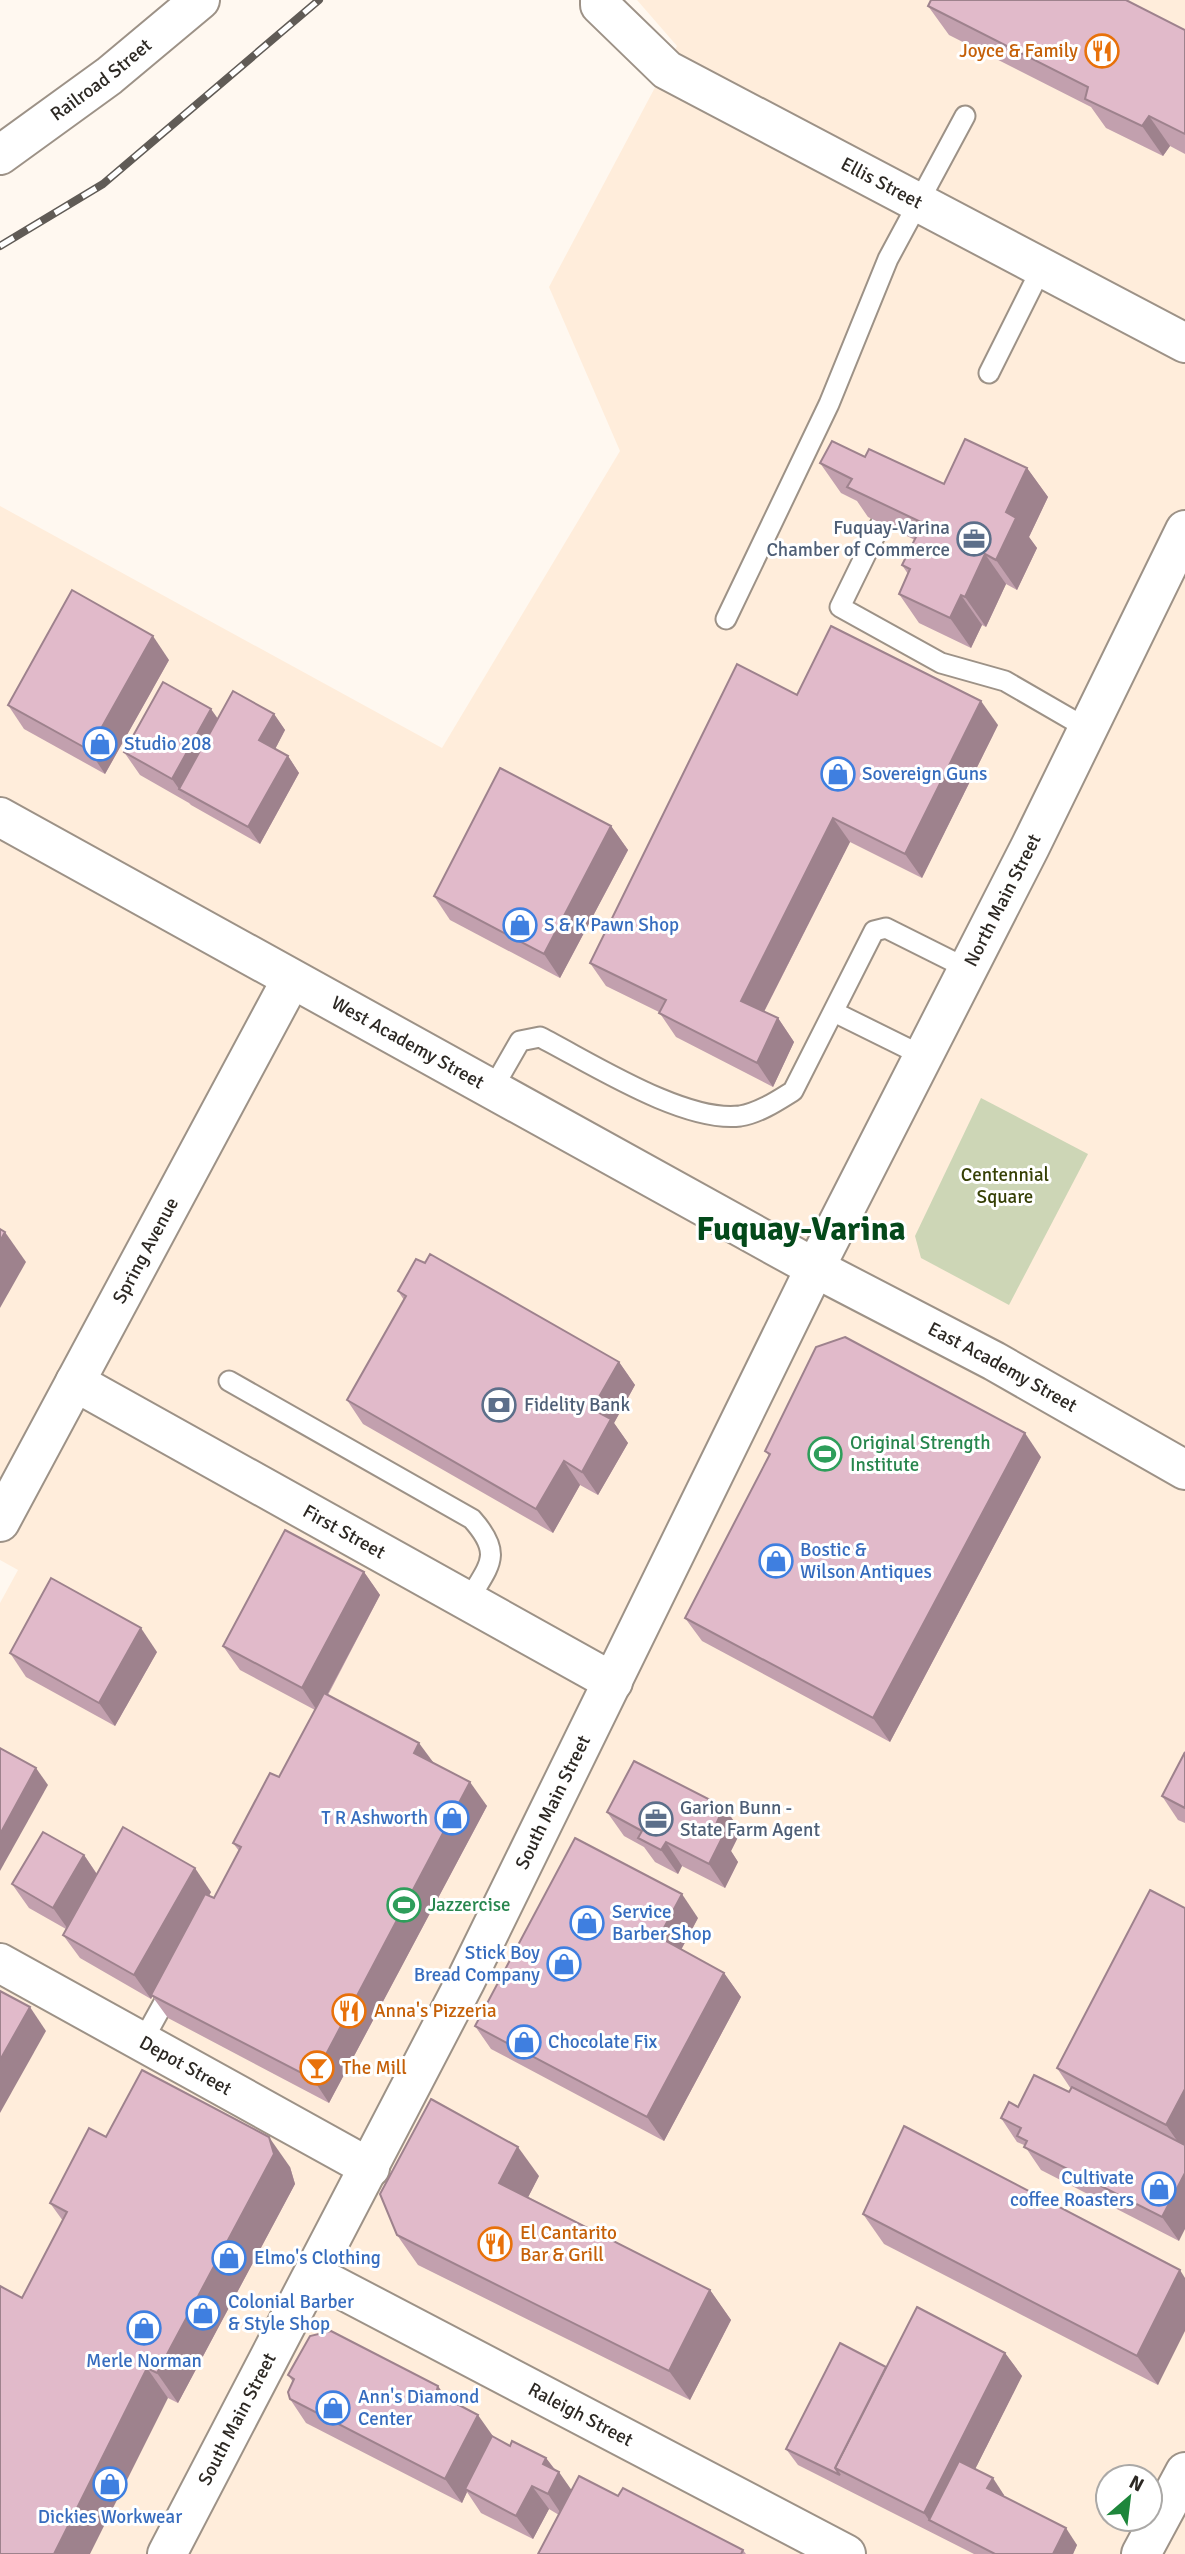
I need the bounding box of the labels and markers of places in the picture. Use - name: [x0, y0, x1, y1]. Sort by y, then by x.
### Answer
- restaurant icon: Joyce & Family: [1083, 32, 1121, 70]
- place label: Joyce & Family: [959, 39, 1078, 63]
- place label: Fuquay-Varina Chamber of Commerce: [766, 516, 950, 562]
- office icon: Fuquay-Varina Chamber of Commerce: [955, 520, 993, 558]
- shop icon: Studio 208: [81, 725, 119, 763]
- place label: Studio 208: [124, 732, 212, 756]
- shop icon: Sovereign Guns: [819, 755, 857, 793]
- place label: Sovereign Guns: [862, 762, 987, 786]
- shop icon: S & K Pawn Shop: [501, 906, 539, 944]
- place label: S & K Pawn Shop: [544, 913, 679, 937]
- bank icon: Fidelity Bank: [480, 1386, 518, 1424]
- place label: Fidelity Bank: [524, 1393, 630, 1417]
- place label: Original Strength Institute: [850, 1431, 991, 1477]
- sports icon: Original Strength Institute: [806, 1435, 844, 1473]
- place label: Bostic & Wilson Antiques: [800, 1538, 932, 1584]
- shop icon: Bostic & Wilson Antiques: [757, 1542, 795, 1580]
- place label: Garion Bunn - State Farm Agent: [680, 1796, 820, 1842]
- shop icon: T R Ashworth: [433, 1799, 471, 1837]
- office icon: Garion Bunn - State Farm Agent: [637, 1800, 675, 1838]
- place label: T R Ashworth: [321, 1806, 428, 1830]
- sports icon: Jazzercise: [385, 1886, 423, 1924]
- place label: Jazzercise: [428, 1893, 511, 1917]
- place label: Service Barber Shop: [612, 1900, 712, 1946]
- shop icon: Service Barber Shop: [568, 1904, 606, 1942]
- place label: Stick Boy Bread Company: [414, 1941, 540, 1987]
- shop icon: Stick Boy Bread Company: [545, 1945, 583, 1983]
- restaurant icon: Anna's Pizzeria: [330, 1992, 368, 2030]
- place label: Anna's Pizzeria: [374, 1999, 497, 2023]
- shop icon: Chocolate Fix: [505, 2023, 543, 2061]
- place label: Chocolate Fix: [548, 2030, 658, 2054]
- bar icon: The Mill: [298, 2049, 336, 2087]
- place label: The Mill: [342, 2056, 407, 2080]
- place label: Cultivate coffee Roasters: [1010, 2166, 1134, 2212]
- shop icon: Cultivate coffee Roasters: [1140, 2170, 1178, 2208]
- place label: El Cantarito Bar & Grill: [520, 2221, 617, 2267]
- restaurant icon: El Cantarito Bar & Grill: [476, 2225, 514, 2263]
- shop icon: Elmo's Clothing: [210, 2239, 248, 2277]
- place label: Elmo's Clothing: [254, 2246, 381, 2270]
- place label: Colonial Barber & Style Shop: [228, 2290, 354, 2336]
- shop icon: Colonial Barber & Style Shop: [184, 2294, 222, 2332]
- shop icon: Merle Norman: [125, 2309, 163, 2347]
- place label: Merle Norman: [86, 2349, 202, 2373]
- place label: Ann's Diamond Center: [358, 2385, 479, 2431]
- shop icon: Ann's Diamond Center: [314, 2389, 352, 2427]
- shop icon: Dickies Workwear: [91, 2465, 129, 2503]
- place label: Dickies Workwear: [38, 2505, 182, 2529]

